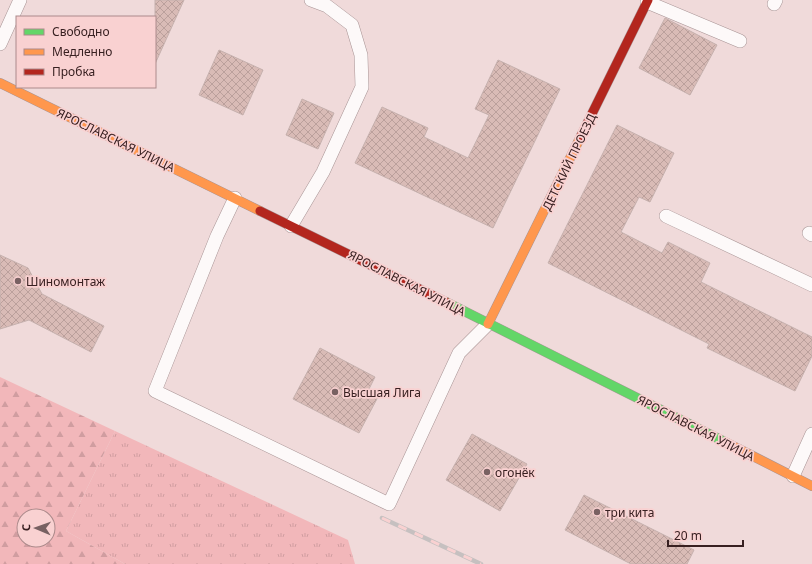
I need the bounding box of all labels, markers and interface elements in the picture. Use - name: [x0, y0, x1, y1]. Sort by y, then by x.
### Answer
- legend: [16, 16, 156, 88]
- text: Свободно: [52, 23, 110, 40]
- text: Медленно: [52, 43, 112, 60]
- text: Пробка: [52, 63, 95, 80]
- street label: ЯРОСЛАВСКАЯ УЛИЦА: [54, 104, 178, 176]
- street label: ДЕТСКИЙ ПРОЕЗД: [538, 110, 600, 213]
- street label: ЯРОСЛАВСКАЯ УЛИЦА: [345, 246, 469, 320]
- place label: Шиномонтаж: [26, 273, 106, 290]
- marker: Шиномонтаж: [13, 276, 23, 286]
- place label: Высшая Лига: [343, 384, 421, 401]
- marker: Высшая Лига: [330, 387, 340, 397]
- street label: ЯРОСЛАВСКАЯ УЛИЦА: [634, 391, 758, 465]
- place label: огонёк: [495, 464, 535, 481]
- marker: огонёк: [482, 467, 492, 477]
- place label: три кита: [605, 504, 655, 521]
- marker: три кита: [592, 507, 602, 517]
- north arrow: [16, 508, 56, 548]
- scale bar: [668, 522, 743, 548]
- text: С: [18, 524, 33, 531]
- text: 20 m: [674, 527, 702, 544]

